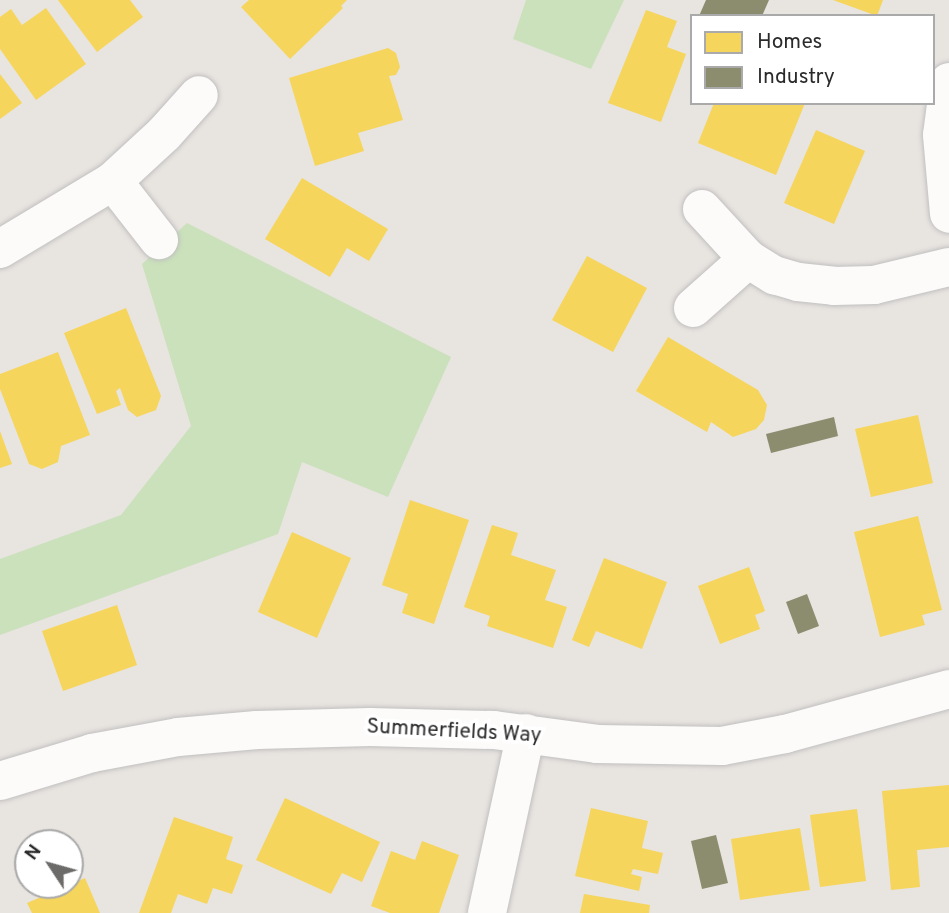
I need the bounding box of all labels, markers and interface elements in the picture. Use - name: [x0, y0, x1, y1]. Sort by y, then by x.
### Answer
- legend: [690, 14, 935, 105]
- text: Homes: [757, 29, 822, 56]
- text: Industry: [757, 64, 835, 91]
- street label: Summerfields Way: [366, 715, 542, 749]
- north arrow: [14, 829, 84, 899]
- text: N: [20, 840, 47, 865]

